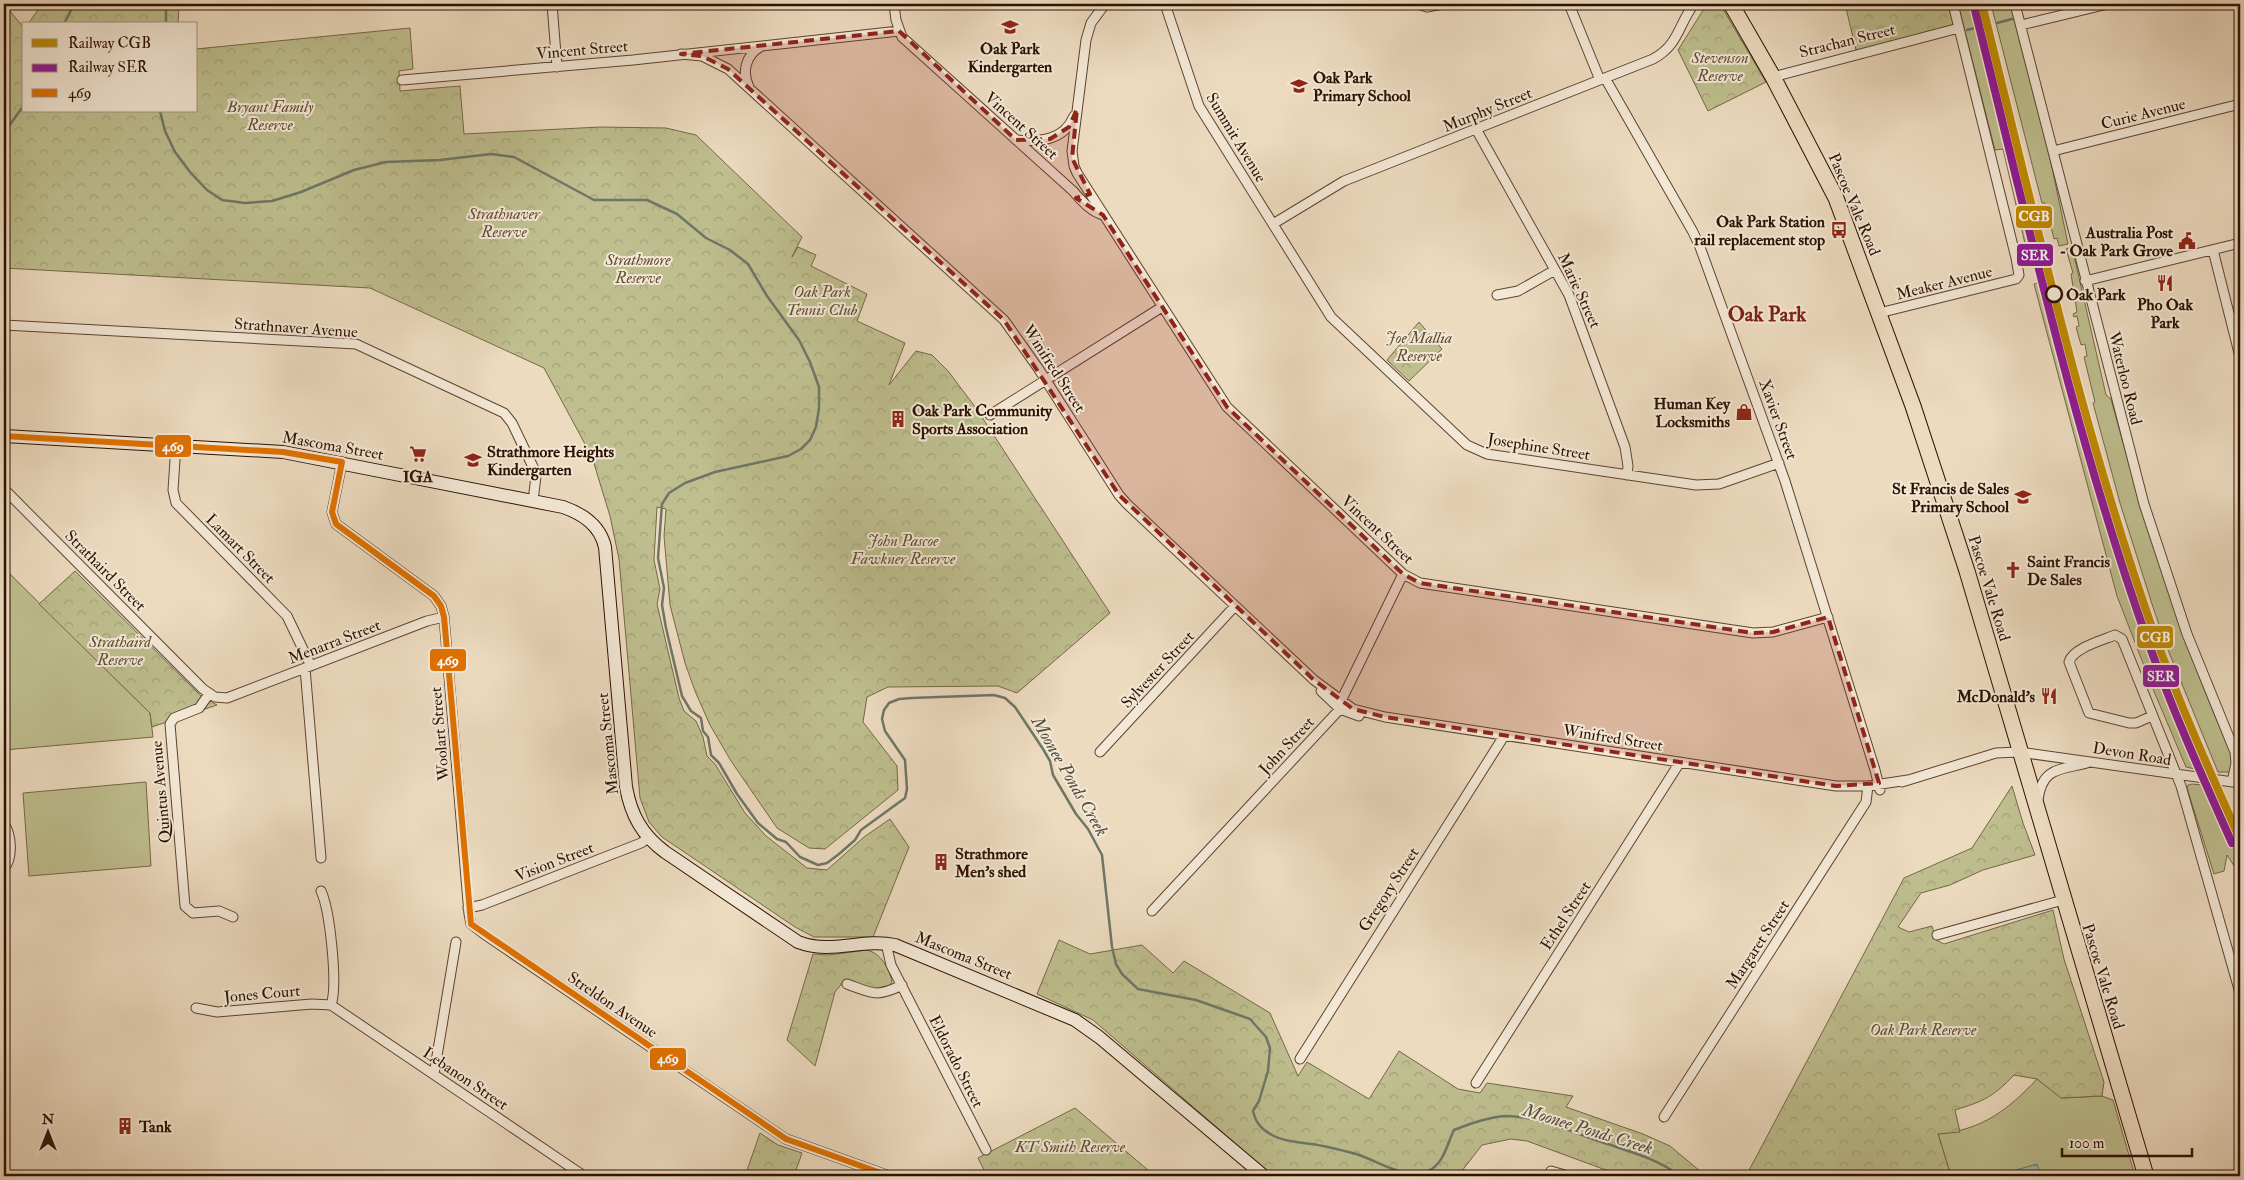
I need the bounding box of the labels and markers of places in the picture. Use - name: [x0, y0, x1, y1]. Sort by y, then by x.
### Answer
- school or university icon: Oak Park Kindergarten: [1000, 17, 1020, 37]
- place label: Oak Park Kindergarten: [968, 39, 1053, 78]
- place label: Oak Park Primary School: [1313, 68, 1412, 107]
- school or university icon: Oak Park Primary School: [1289, 76, 1309, 96]
- place label: Oak Park Station rail replacement stop: [1693, 212, 1826, 251]
- bus stop icon: Oak Park Station rail replacement stop: [1829, 220, 1849, 240]
- place label: Australia Post - Oak Park Grove: [2059, 223, 2174, 261]
- public building icon: Australia Post - Oak Park Grove: [2177, 231, 2197, 251]
- restaurant icon: Pho Oak Park: [2155, 273, 2175, 293]
- marker: Oak Park: [2045, 285, 2063, 303]
- place label: Oak Park: [2066, 285, 2126, 305]
- place label: Pho Oak Park: [2137, 295, 2193, 333]
- place label: Human Key Locksmiths: [1653, 394, 1731, 432]
- place label: Oak Park Community Sports Association: [912, 401, 1053, 440]
- shop icon: Human Key Locksmiths: [1734, 402, 1754, 422]
- building icon: Oak Park Community Sports Association: [888, 409, 908, 429]
- place label: Strathmore Heights Kindergarten: [487, 442, 614, 481]
- supermarket icon: IGA: [408, 444, 428, 464]
- school or university icon: Strathmore Heights Kindergarten: [463, 450, 483, 470]
- place label: IGA: [403, 467, 434, 487]
- place label: St Francis de Sales Primary School: [1892, 479, 2010, 518]
- school or university icon: St Francis de Sales Primary School: [2013, 487, 2033, 507]
- place label: Saint Francis De Sales: [2027, 552, 2111, 590]
- church icon: Saint Francis De Sales: [2003, 560, 2023, 580]
- restaurant icon: McDonald's: [2039, 686, 2059, 706]
- place label: McDonald's: [1956, 687, 2036, 707]
- place label: Strathmore Men's shed: [954, 844, 1028, 882]
- building icon: Strathmore Men's shed: [931, 852, 951, 872]
- building icon: Tank: [115, 1116, 135, 1136]
- place label: Tank: [138, 1117, 172, 1137]

